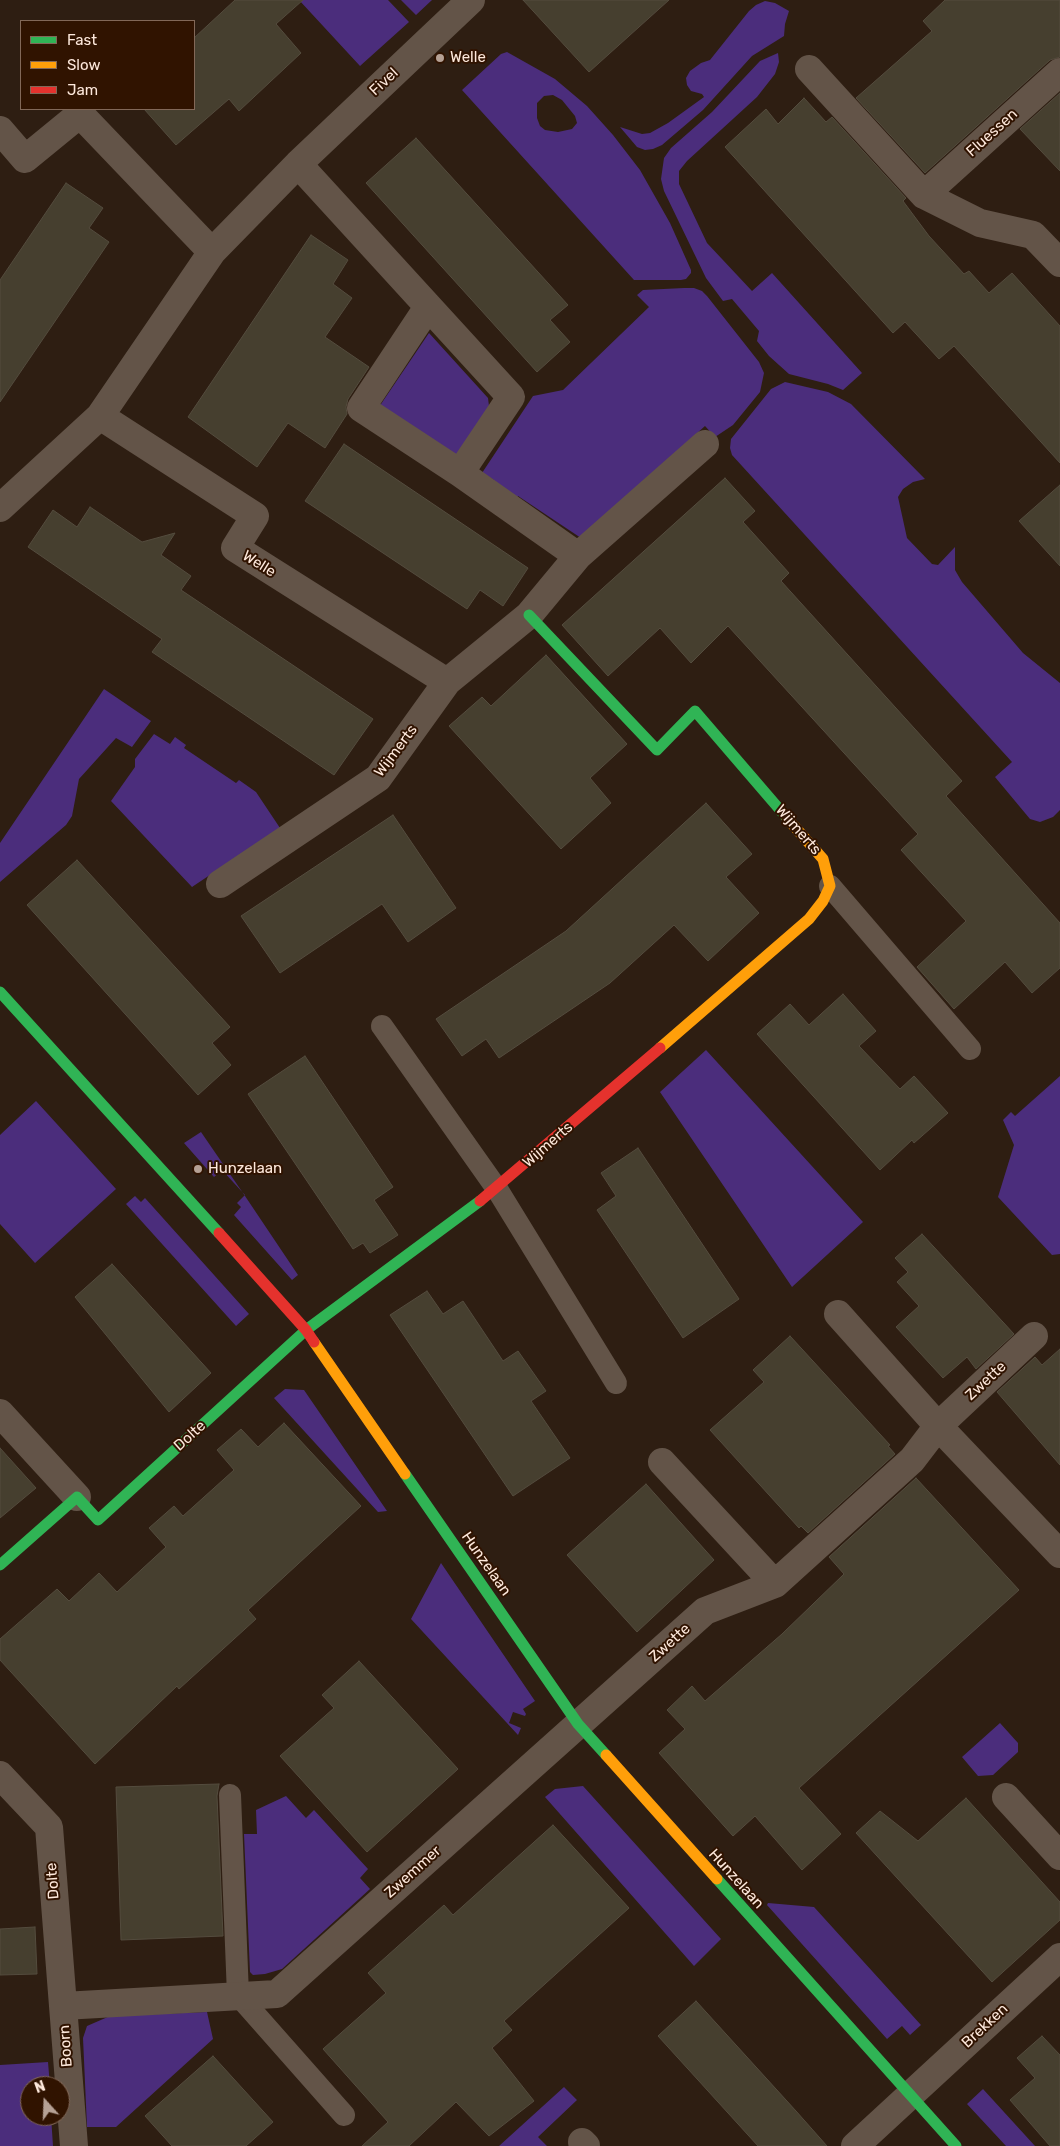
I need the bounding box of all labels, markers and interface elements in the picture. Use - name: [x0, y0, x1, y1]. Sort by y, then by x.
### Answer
- legend: [20, 20, 195, 110]
- text: Fast: [67, 31, 97, 49]
- place label: Welle: [450, 49, 486, 67]
- marker: Welle: [434, 52, 446, 64]
- text: Slow: [67, 56, 100, 74]
- street label: Fivel: [366, 64, 402, 100]
- text: Jam: [67, 81, 98, 99]
- street label: Fluessen: [963, 105, 1021, 161]
- street label: Welle: [239, 547, 279, 581]
- street label: Wijmerts: [371, 721, 421, 781]
- street label: Wijmerts: [771, 801, 825, 859]
- street label: Wijmerts: [519, 1118, 577, 1172]
- place label: Hunzelaan: [208, 1160, 282, 1178]
- marker: Hunzelaan: [192, 1163, 204, 1175]
- street label: Zwette: [962, 1358, 1010, 1404]
- street label: Dolte: [170, 1417, 210, 1455]
- street label: Hunzelaan: [457, 1529, 515, 1599]
- street label: Zwette: [646, 1620, 694, 1666]
- street label: Zwemmer: [381, 1842, 445, 1902]
- street label: Hunzelaan: [705, 1845, 767, 1913]
- street label: Dolte: [43, 1862, 63, 1900]
- street label: Brekken: [958, 2000, 1012, 2052]
- street label: Boorn: [56, 2024, 76, 2068]
- north arrow: [20, 2076, 70, 2126]
- text: N: [32, 2078, 48, 2097]

